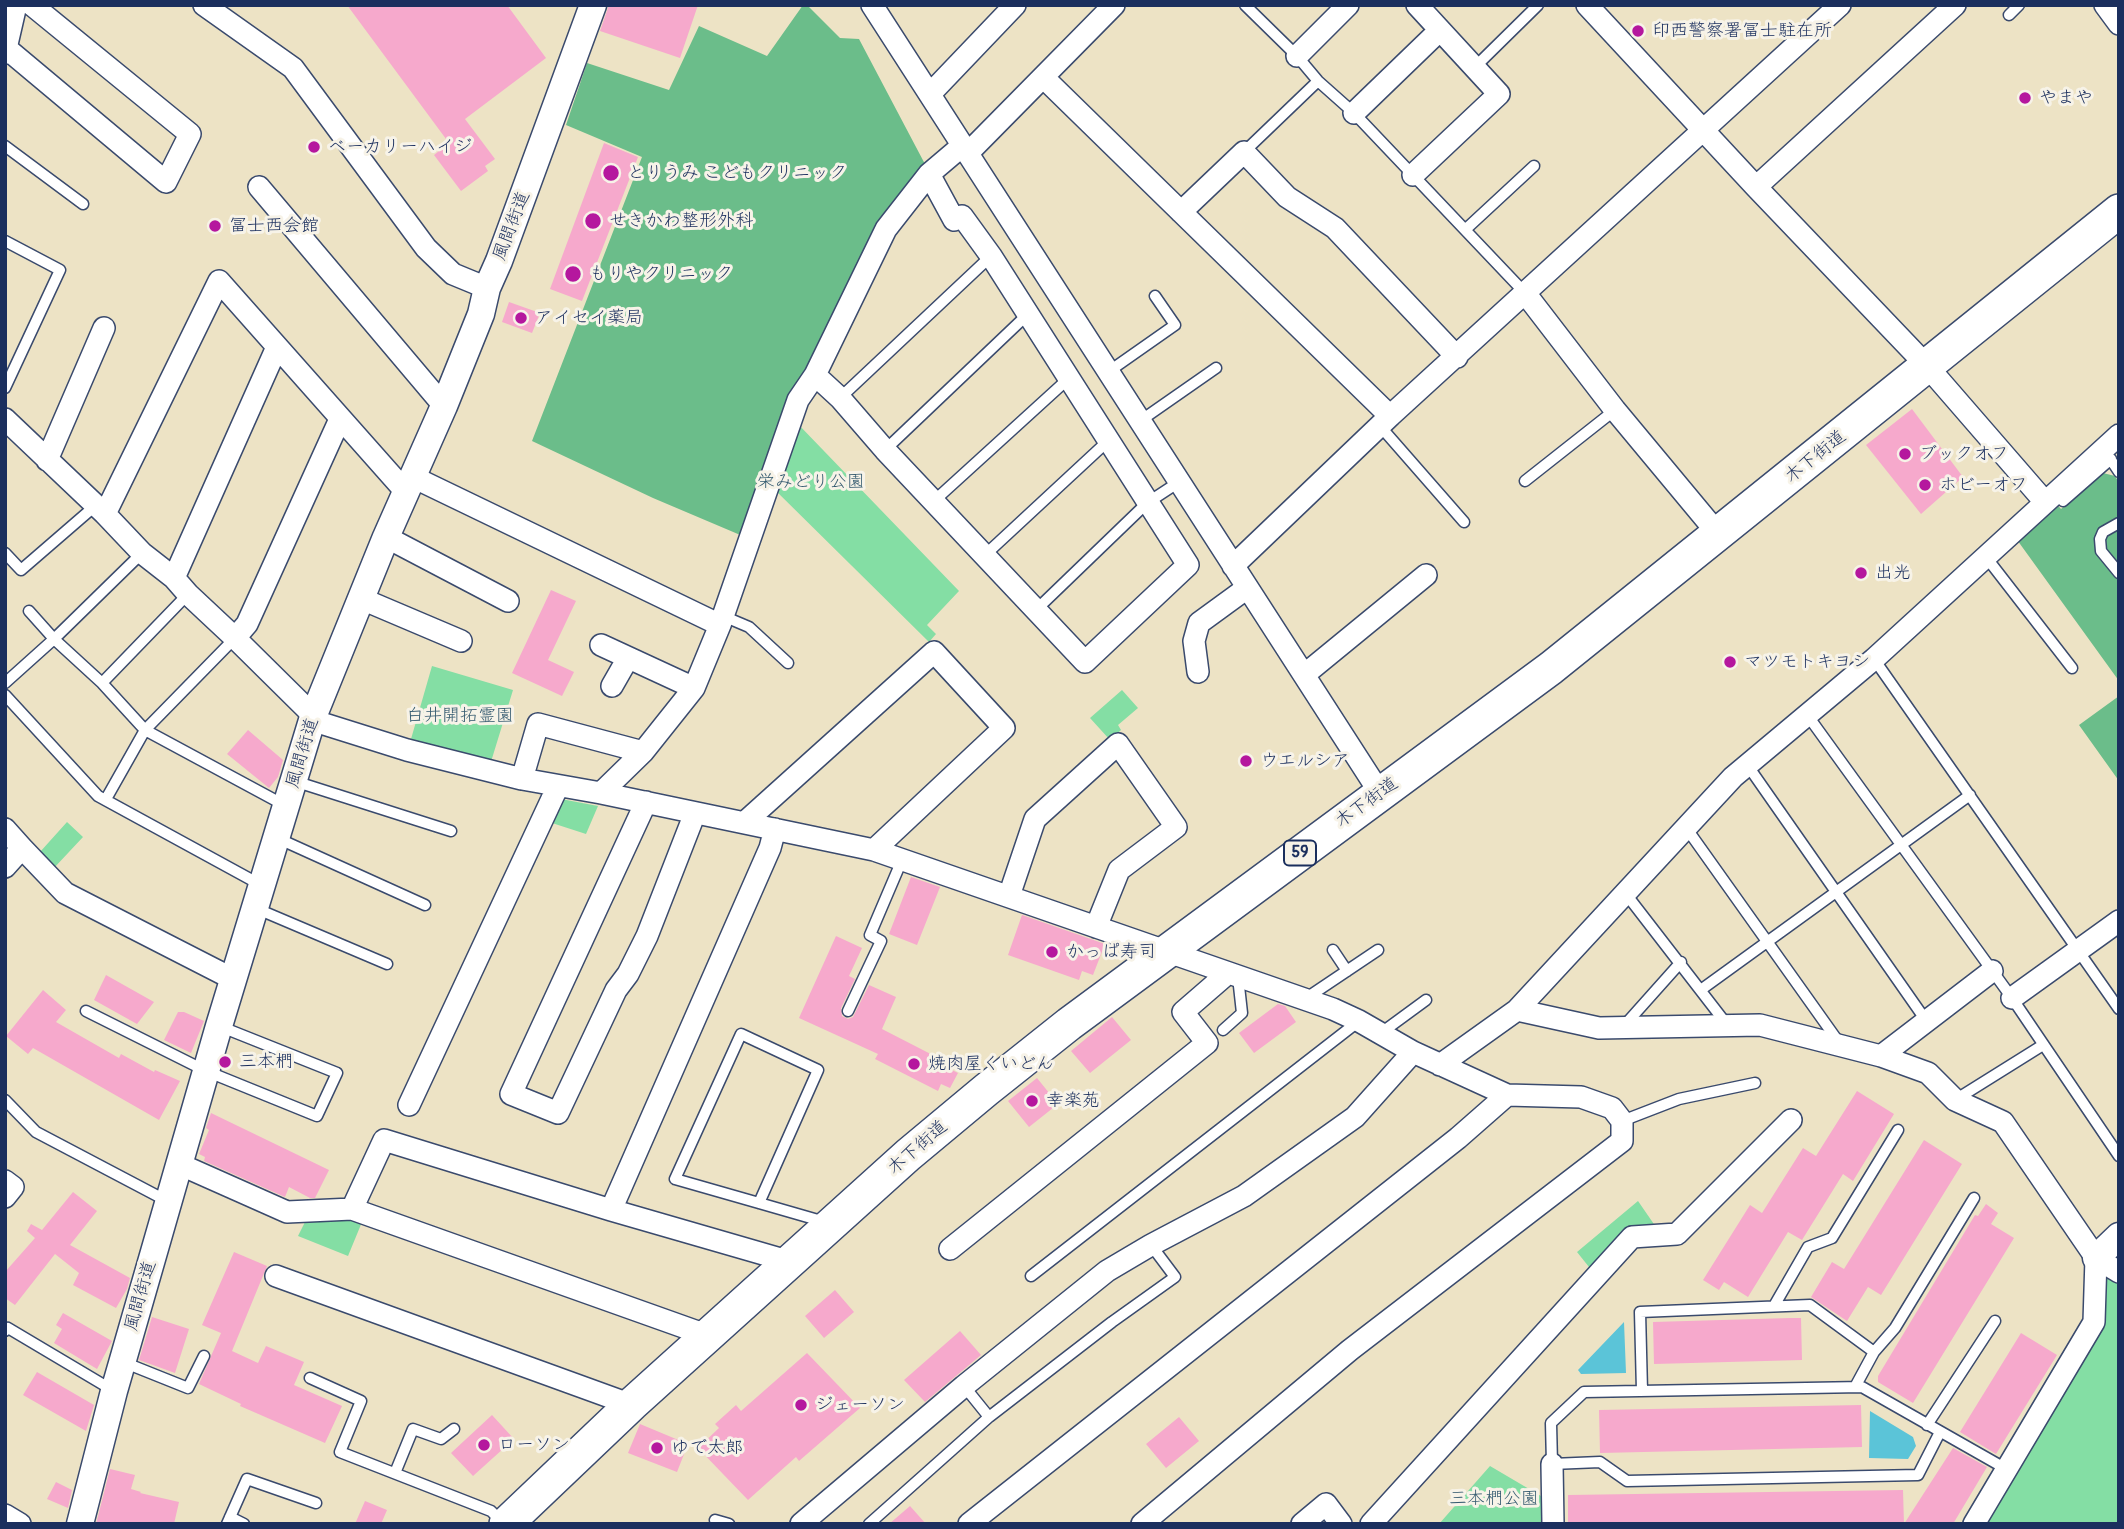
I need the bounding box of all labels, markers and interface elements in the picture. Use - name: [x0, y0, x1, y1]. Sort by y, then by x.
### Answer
- place label: 印西警察署冨士駐在所: [1652, 20, 1832, 42]
- marker: 印西警察署冨士駐在所: [1630, 23, 1646, 39]
- place label: やまや: [2039, 87, 2093, 109]
- marker: やまや: [2017, 90, 2033, 106]
- place label: ベーカリーハイジ: [328, 136, 472, 158]
- marker: ベーカリーハイジ: [306, 139, 322, 155]
- place label: とりうみ こどもクリニック: [627, 162, 847, 184]
- marker: とりうみ こどもクリニック: [601, 163, 621, 183]
- street label: 風間街道: [489, 189, 535, 263]
- place label: せきかわ整形外科: [609, 210, 753, 232]
- marker: せきかわ整形外科: [583, 211, 603, 231]
- place label: 冨士西会館: [229, 215, 319, 237]
- marker: 冨士西会館: [207, 218, 223, 234]
- place label: もりやクリニック: [589, 263, 733, 285]
- marker: もりやクリニック: [563, 264, 583, 284]
- place label: アイセイ薬局: [535, 307, 643, 329]
- marker: アイセイ薬局: [513, 310, 529, 326]
- street label: 木下街道: [1781, 426, 1851, 488]
- place label: ブックオフ: [1919, 443, 2009, 465]
- marker: ブックオフ: [1897, 446, 1913, 462]
- park label: 栄みどり公園: [757, 471, 865, 493]
- place label: ホビーオフ: [1939, 474, 2028, 496]
- marker: ホビーオフ: [1917, 477, 1933, 493]
- place label: 出光: [1875, 562, 1911, 584]
- marker: 出光: [1853, 565, 1869, 581]
- place label: マツモトキヨシ: [1744, 651, 1870, 673]
- marker: マツモトキヨシ: [1722, 654, 1738, 670]
- park label: 白井開拓霊園: [406, 705, 514, 727]
- street label: 風間街道: [282, 715, 324, 791]
- place label: ウエルシア: [1260, 750, 1350, 772]
- marker: ウエルシア: [1238, 753, 1254, 769]
- street label: 木下街道: [1332, 773, 1402, 833]
- road number: 59: [1284, 840, 1316, 866]
- place label: かっぱ寿司: [1066, 941, 1156, 963]
- marker: かっぱ寿司: [1044, 944, 1060, 960]
- place label: 三本椚: [239, 1051, 293, 1073]
- place label: 焼肉屋くいどん: [928, 1053, 1054, 1075]
- marker: 三本椚: [217, 1054, 233, 1070]
- marker: 焼肉屋くいどん: [906, 1056, 922, 1072]
- place label: 幸楽苑: [1046, 1090, 1100, 1112]
- marker: 幸楽苑: [1024, 1093, 1040, 1109]
- street label: 木下街道: [884, 1116, 952, 1180]
- street label: 風間街道: [121, 1258, 161, 1334]
- place label: ジェーソン: [815, 1394, 905, 1416]
- marker: ジェーソン: [793, 1397, 809, 1413]
- place label: ローソン: [498, 1434, 570, 1456]
- marker: ローソン: [476, 1437, 492, 1453]
- place label: ゆで太郎: [671, 1437, 743, 1459]
- marker: ゆで太郎: [649, 1440, 665, 1456]
- park label: 三本椚公園: [1449, 1488, 1539, 1510]

